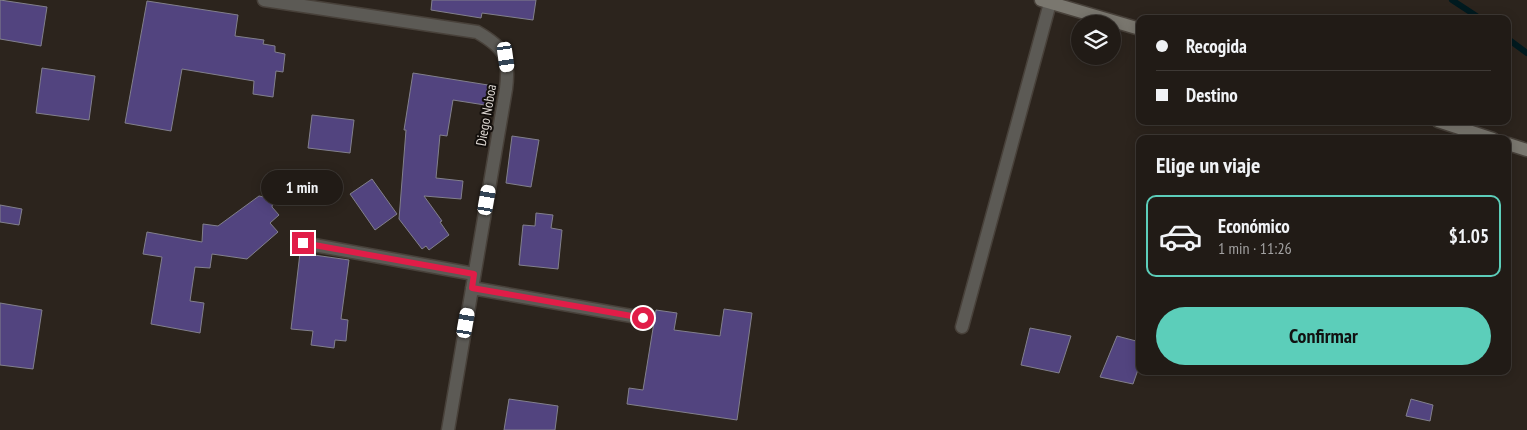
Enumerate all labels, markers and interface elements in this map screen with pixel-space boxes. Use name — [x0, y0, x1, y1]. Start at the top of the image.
map controls — [1071, 15, 1121, 65]
button: layers — [1071, 15, 1121, 65]
text: Recogida — [1186, 34, 1247, 58]
car — [496, 41, 515, 73]
street label: Diego Noboa — [472, 83, 500, 147]
text: Destino — [1186, 83, 1238, 107]
text: Elige un viaje — [1156, 151, 1260, 179]
callout: 1 min — [262, 170, 344, 206]
text: 1 min — [286, 177, 318, 197]
car — [477, 184, 496, 216]
icon: car — [1158, 214, 1203, 259]
text: Económico — [1218, 214, 1290, 238]
text: $1.05 — [1449, 224, 1489, 248]
route end — [292, 232, 314, 254]
text: 1 min · 11:26 — [1218, 238, 1292, 258]
car — [456, 307, 475, 339]
route start — [632, 307, 654, 329]
button: Confirmar — [1156, 307, 1491, 365]

